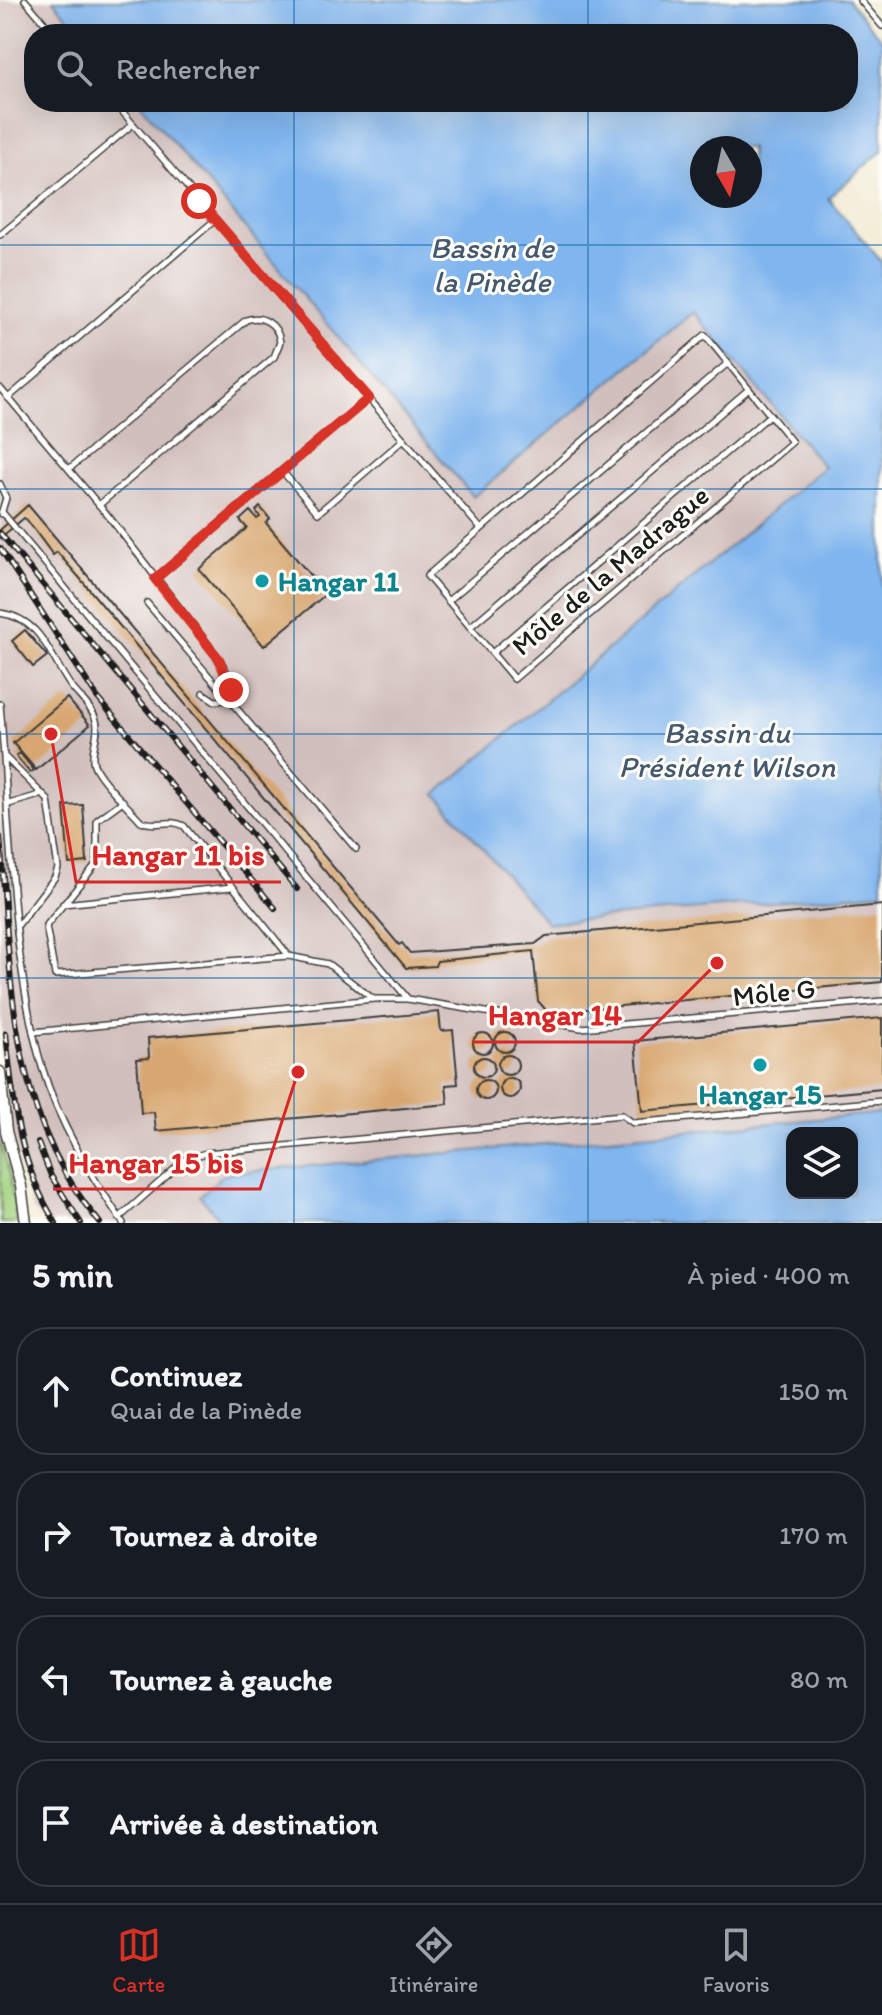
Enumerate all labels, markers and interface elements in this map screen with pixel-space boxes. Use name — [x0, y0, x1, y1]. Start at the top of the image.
search box — [24, 24, 858, 112]
icon: search — [52, 46, 96, 90]
text: Rechercher — [116, 50, 260, 87]
north arrow — [690, 136, 762, 208]
route start — [181, 183, 217, 219]
water label: Bassin de la Pinède — [430, 229, 556, 300]
street label: Môle de la Madrague — [504, 478, 716, 662]
place label: Hangar 11 — [278, 564, 399, 598]
marker: Hangar 11 — [253, 572, 271, 590]
route end — [213, 672, 249, 708]
water label: Bassin du Président Wilson — [619, 714, 835, 785]
callout: Hangar 11 bis — [76, 828, 281, 882]
text: Hangar 11 bis — [91, 836, 265, 873]
street label: Môle G — [731, 971, 817, 1013]
callout: Hangar 14 — [472, 988, 638, 1042]
text: Hangar 14 — [488, 996, 622, 1033]
marker: Hangar 15 — [751, 1056, 769, 1074]
place label: Hangar 15 — [699, 1077, 822, 1111]
map controls — [786, 1127, 858, 1199]
button: layers — [786, 1127, 858, 1199]
callout: Hangar 15 bis — [53, 1135, 260, 1189]
text: Hangar 15 bis — [68, 1144, 244, 1181]
text: 5 min — [32, 1255, 113, 1296]
text: À pied · 400 m — [688, 1259, 850, 1291]
text: Continuez — [110, 1357, 242, 1394]
icon: ahead — [34, 1369, 78, 1413]
text: 150 m — [779, 1375, 848, 1407]
text: Quai de la Pinède — [110, 1394, 302, 1426]
icon: right — [34, 1513, 78, 1557]
text: Tournez à droite — [110, 1517, 318, 1554]
text: 170 m — [779, 1519, 848, 1551]
icon: left — [34, 1657, 78, 1701]
text: Tournez à gauche — [110, 1661, 332, 1698]
text: 80 m — [790, 1663, 848, 1695]
icon: arrive — [34, 1801, 78, 1845]
text: Arrivée à destination — [110, 1805, 378, 1842]
tab: Carte — [112, 1923, 165, 1998]
tab: Itinéraire — [390, 1923, 478, 1998]
tab: Favoris — [703, 1923, 770, 1998]

